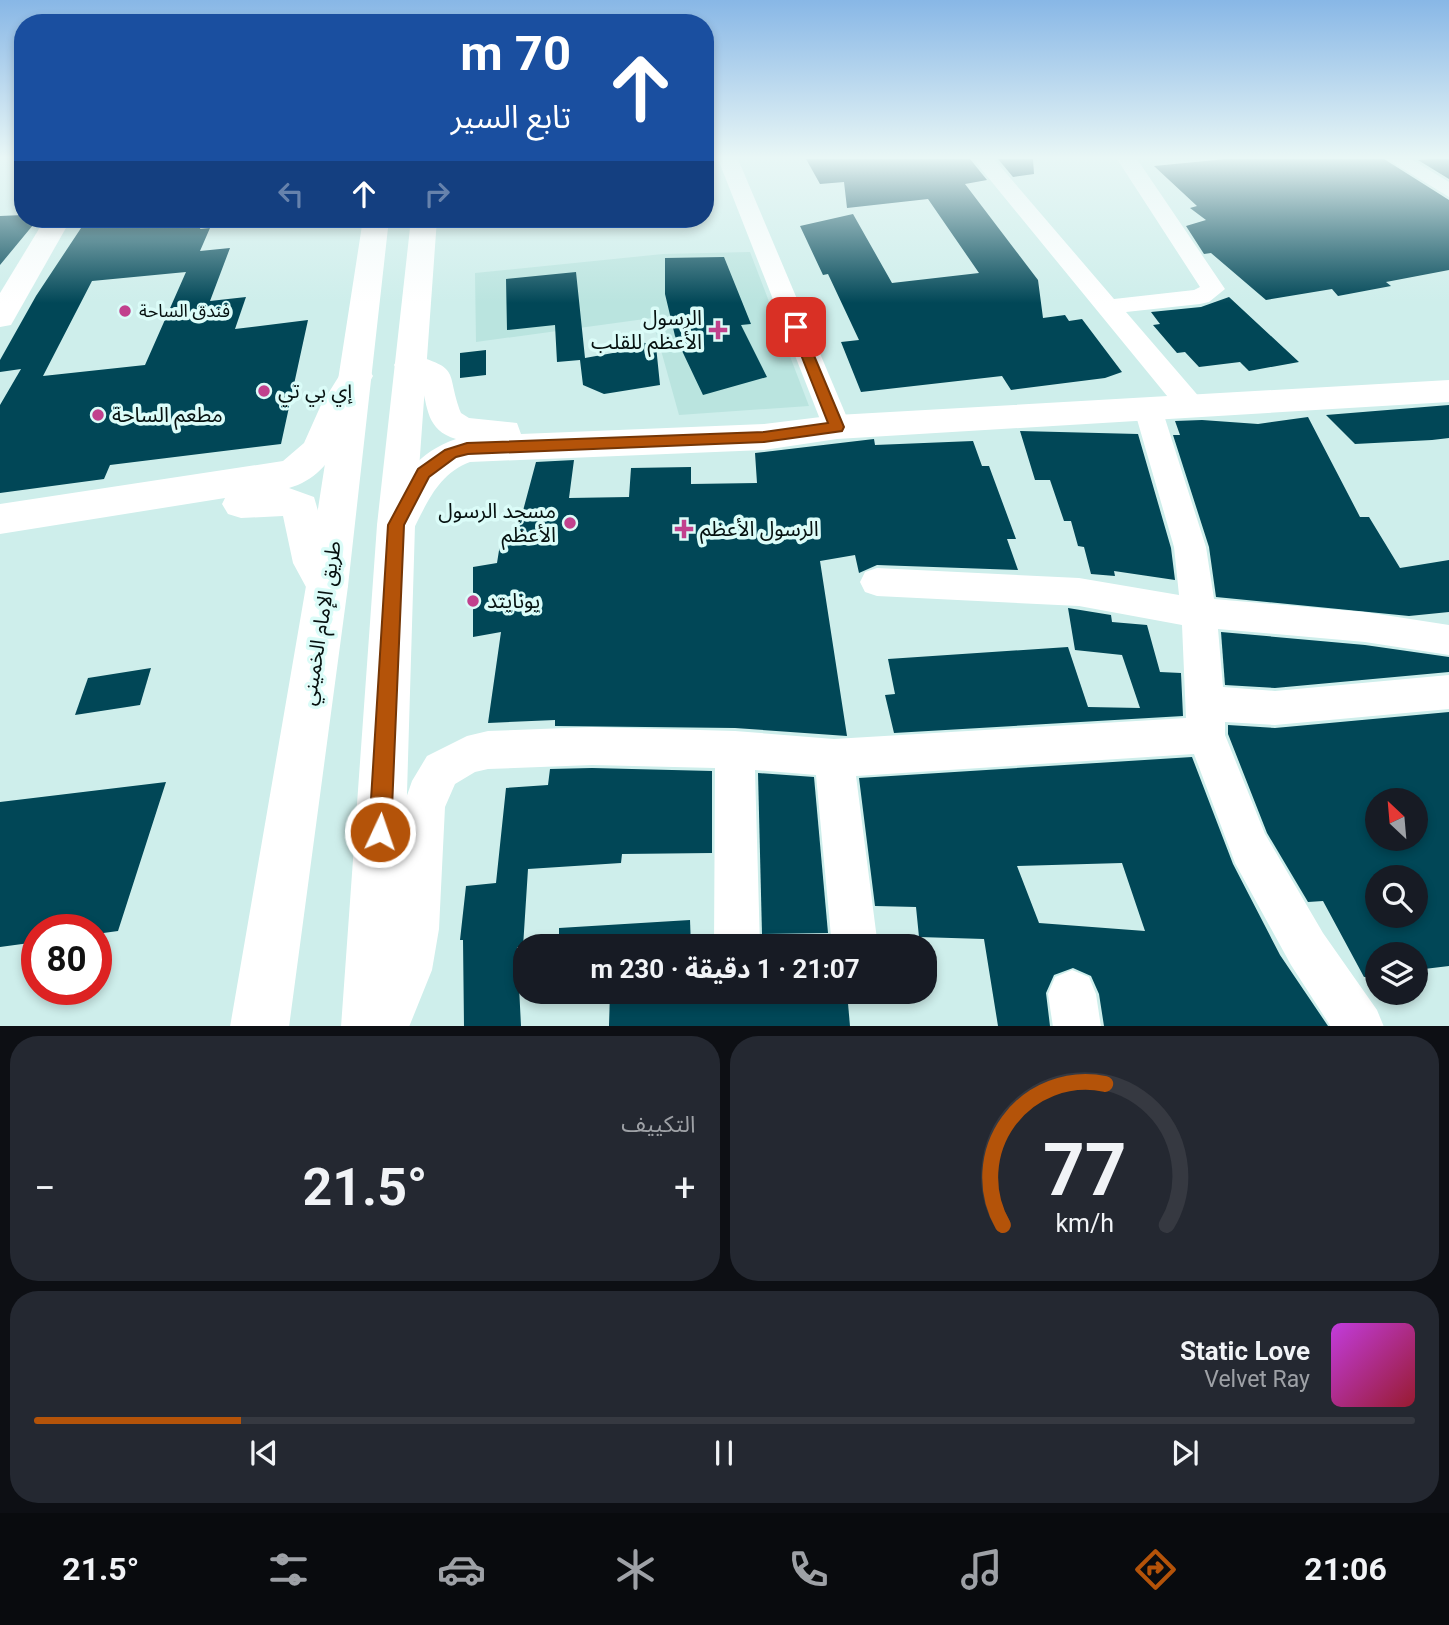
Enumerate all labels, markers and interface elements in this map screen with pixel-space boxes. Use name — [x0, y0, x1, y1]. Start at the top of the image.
text: 70 m — [460, 25, 571, 82]
icon: ahead — [595, 42, 686, 133]
text: تابع السير — [451, 98, 571, 136]
icon: left — [272, 175, 310, 213]
icon: ahead — [345, 175, 383, 213]
icon: right — [418, 175, 456, 213]
pin — [766, 297, 826, 357]
place label: فندق الساحة — [139, 300, 230, 321]
marker: فندق الساحة — [117, 303, 133, 319]
place label: الرسول الأعظم للقلب — [591, 306, 702, 357]
icon: arrive — [777, 308, 815, 346]
marker: الرسول الأعظم للقلب — [708, 320, 728, 340]
place label: إي بي تي — [278, 379, 353, 407]
marker: إي بي تي — [256, 383, 272, 399]
place label: مطعم الساحة — [112, 403, 223, 430]
marker: مطعم الساحة — [90, 407, 106, 423]
place label: مسجد الرسول الأعظم — [438, 499, 556, 550]
marker: مسجد الرسول الأعظم — [562, 515, 578, 531]
place label: الرسول الأعظم — [700, 517, 819, 544]
marker: الرسول الأعظم — [674, 519, 694, 539]
street label: طريق الإمام الخميني — [296, 539, 350, 708]
place label: يونايتد — [487, 589, 540, 613]
marker: يونايتد — [465, 593, 481, 609]
north arrow — [1365, 788, 1428, 850]
map controls — [1365, 788, 1428, 1005]
position arrow — [343, 795, 417, 869]
button: search — [1365, 865, 1428, 928]
speed limit sign: 80 — [21, 914, 112, 1005]
button: layers — [1365, 942, 1428, 1005]
text: 21:07 · 1 دقيقة · 230 m — [590, 954, 860, 984]
text: التكييف — [621, 1111, 696, 1138]
text: 77 — [1042, 1127, 1126, 1213]
text: 21.5° — [302, 1157, 427, 1218]
text: − — [34, 1166, 56, 1210]
text: + — [674, 1166, 696, 1210]
text: km/h — [1055, 1208, 1114, 1237]
text: Static Love — [1180, 1336, 1310, 1366]
text: Velvet Ray — [1204, 1366, 1310, 1393]
icon: previous — [245, 1434, 283, 1472]
icon: pause — [705, 1434, 743, 1472]
icon: next — [1166, 1434, 1204, 1472]
icon: filters — [264, 1545, 313, 1594]
icon: car — [437, 1545, 486, 1594]
icon: climate — [611, 1545, 660, 1594]
icon: phone — [784, 1545, 833, 1594]
icon: music — [957, 1545, 1006, 1594]
icon: directions — [1131, 1545, 1180, 1594]
text: 21.5° — [62, 1550, 139, 1588]
text: 21:06 — [1304, 1550, 1387, 1588]

